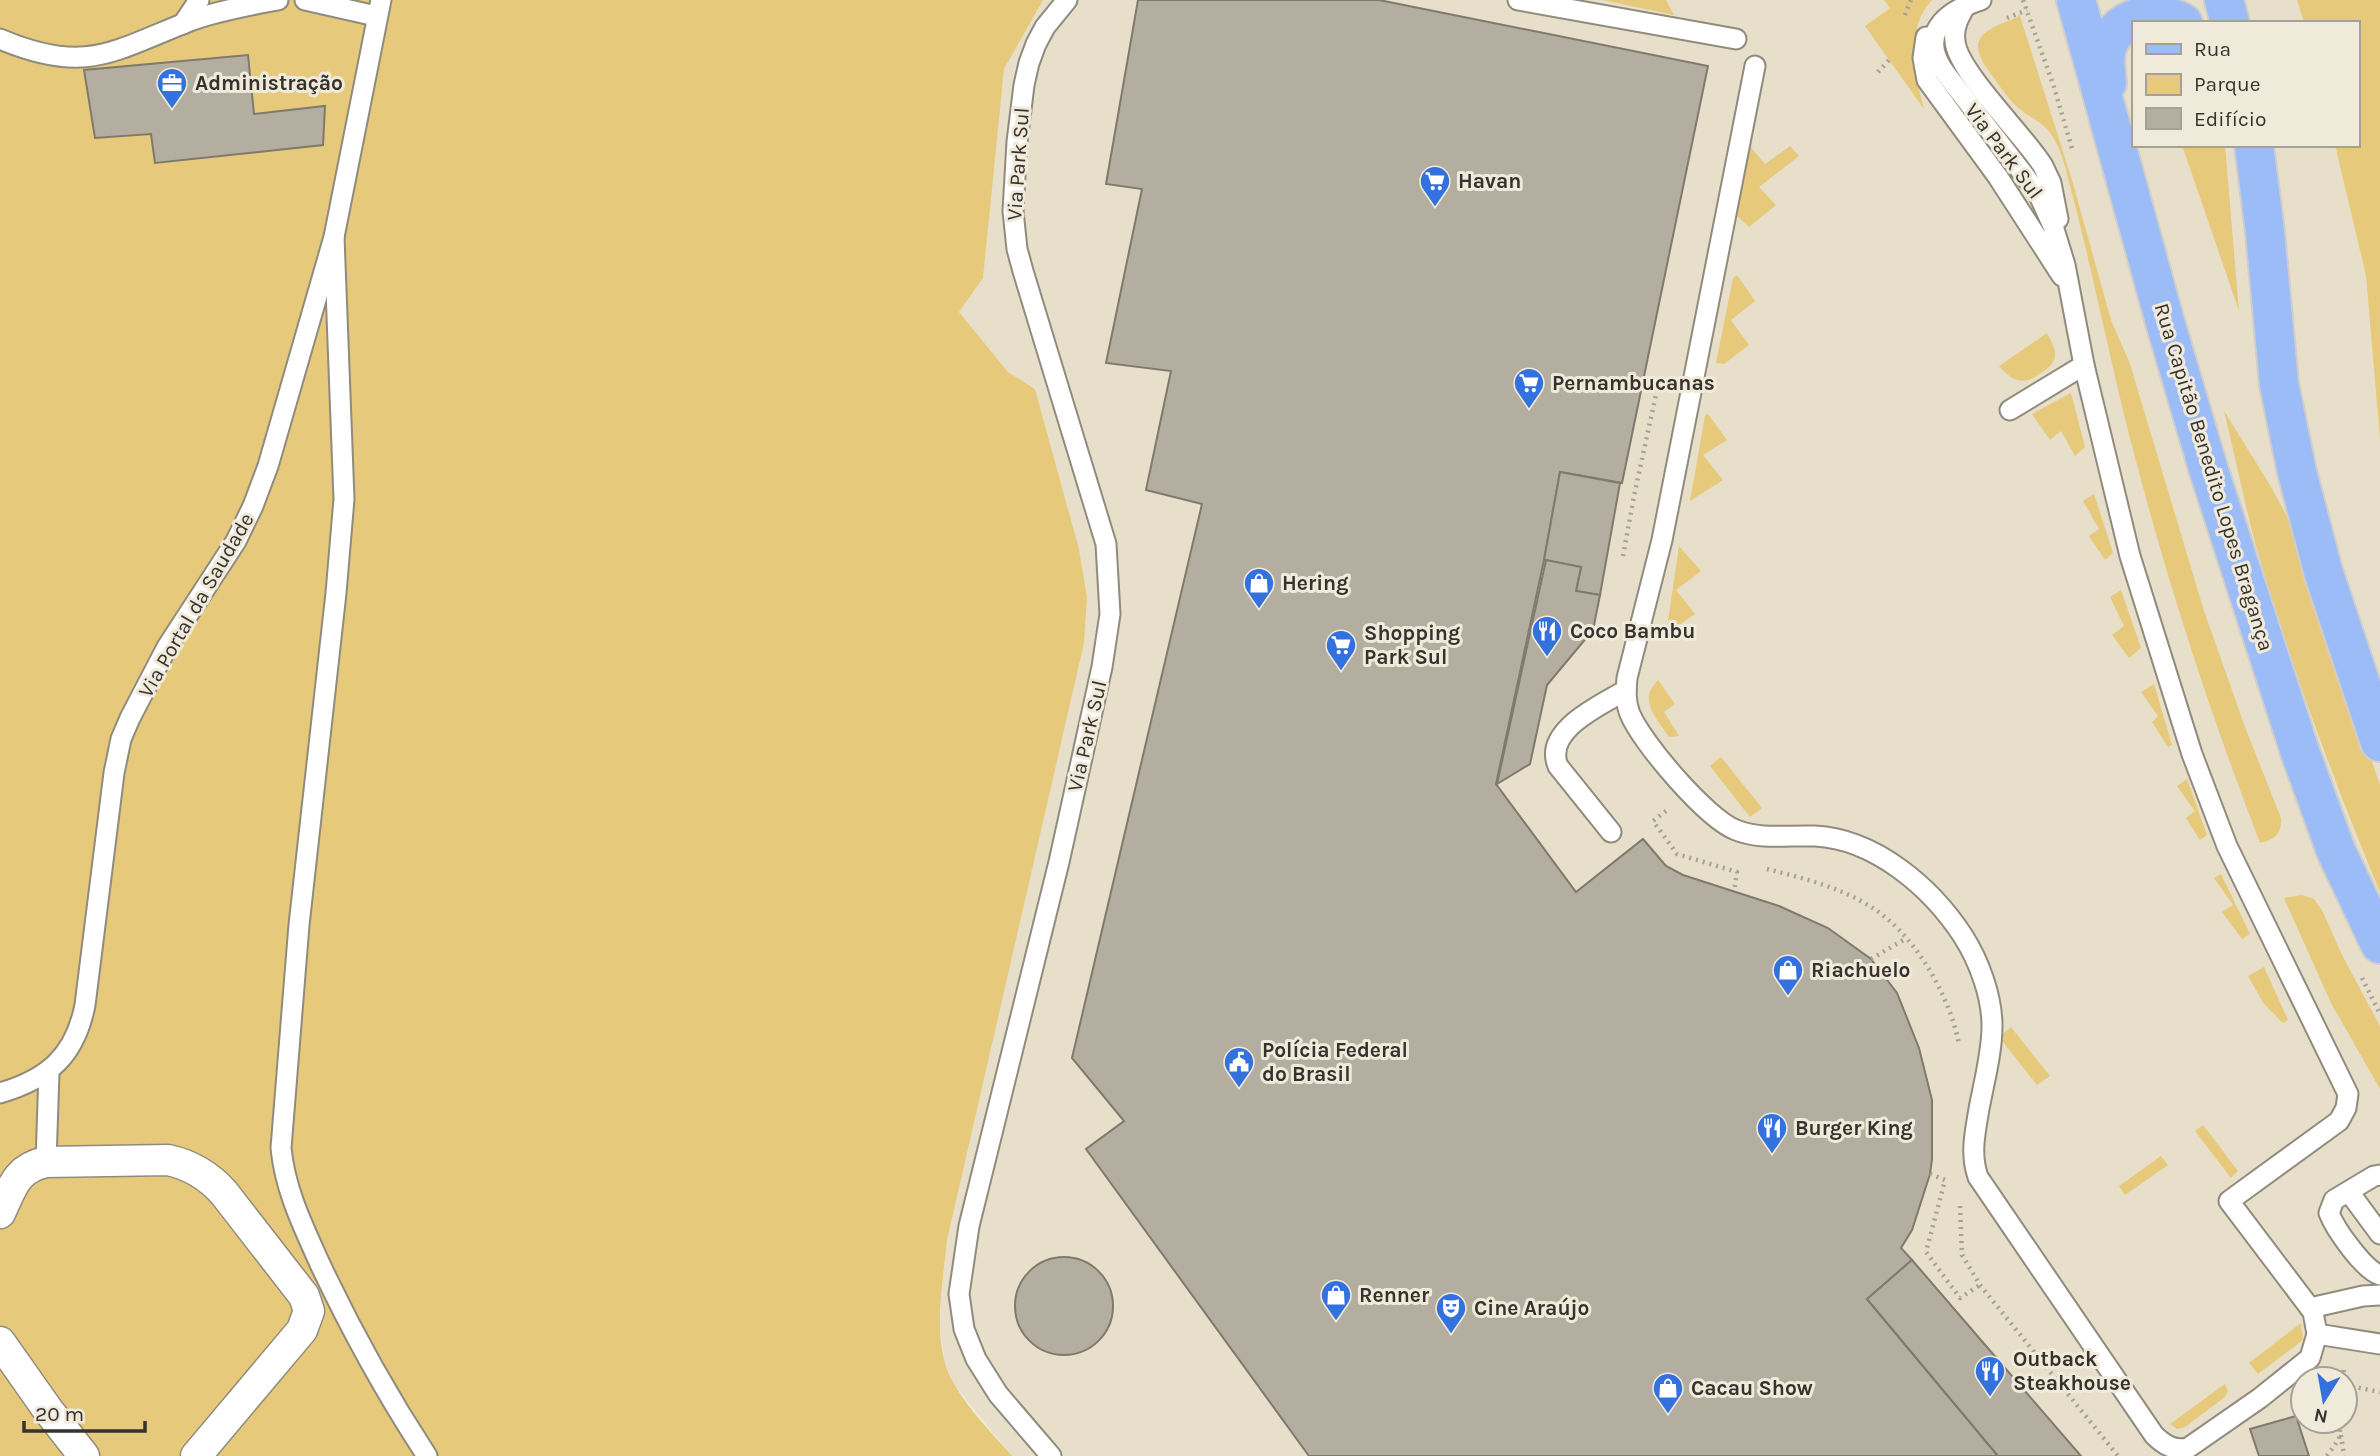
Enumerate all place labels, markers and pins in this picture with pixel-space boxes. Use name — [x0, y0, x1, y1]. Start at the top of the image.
office icon: Administração — [155, 66, 189, 110]
place label: Administração — [195, 71, 343, 95]
supermarket icon: Havan — [1418, 164, 1452, 208]
place label: Havan — [1458, 169, 1521, 193]
supermarket icon: Pernambucanas — [1512, 366, 1546, 410]
place label: Pernambucanas — [1552, 371, 1715, 395]
shop icon: Hering — [1242, 566, 1276, 610]
place label: Hering — [1282, 571, 1348, 595]
restaurant icon: Coco Bambu — [1530, 614, 1564, 658]
place label: Coco Bambu — [1570, 619, 1695, 643]
place label: Shopping Park Sul — [1364, 621, 1460, 669]
supermarket icon: Shopping Park Sul — [1324, 628, 1358, 672]
shop icon: Riachuelo — [1771, 953, 1805, 997]
place label: Riachuelo — [1811, 958, 1910, 982]
place label: Polícia Federal do Brasil — [1262, 1038, 1408, 1086]
public building icon: Polícia Federal do Brasil — [1222, 1045, 1256, 1089]
restaurant icon: Burger King — [1755, 1111, 1789, 1155]
place label: Burger King — [1795, 1116, 1913, 1140]
shop icon: Renner — [1319, 1278, 1353, 1322]
place label: Renner — [1359, 1283, 1430, 1307]
theatre icon: Cine Araújo — [1434, 1291, 1468, 1335]
place label: Cine Araújo — [1474, 1296, 1589, 1320]
place label: Outback Steakhouse — [2013, 1347, 2131, 1395]
restaurant icon: Outback Steakhouse — [1973, 1354, 2007, 1398]
shop icon: Cacau Show — [1651, 1371, 1685, 1415]
place label: Cacau Show — [1691, 1376, 1813, 1400]

